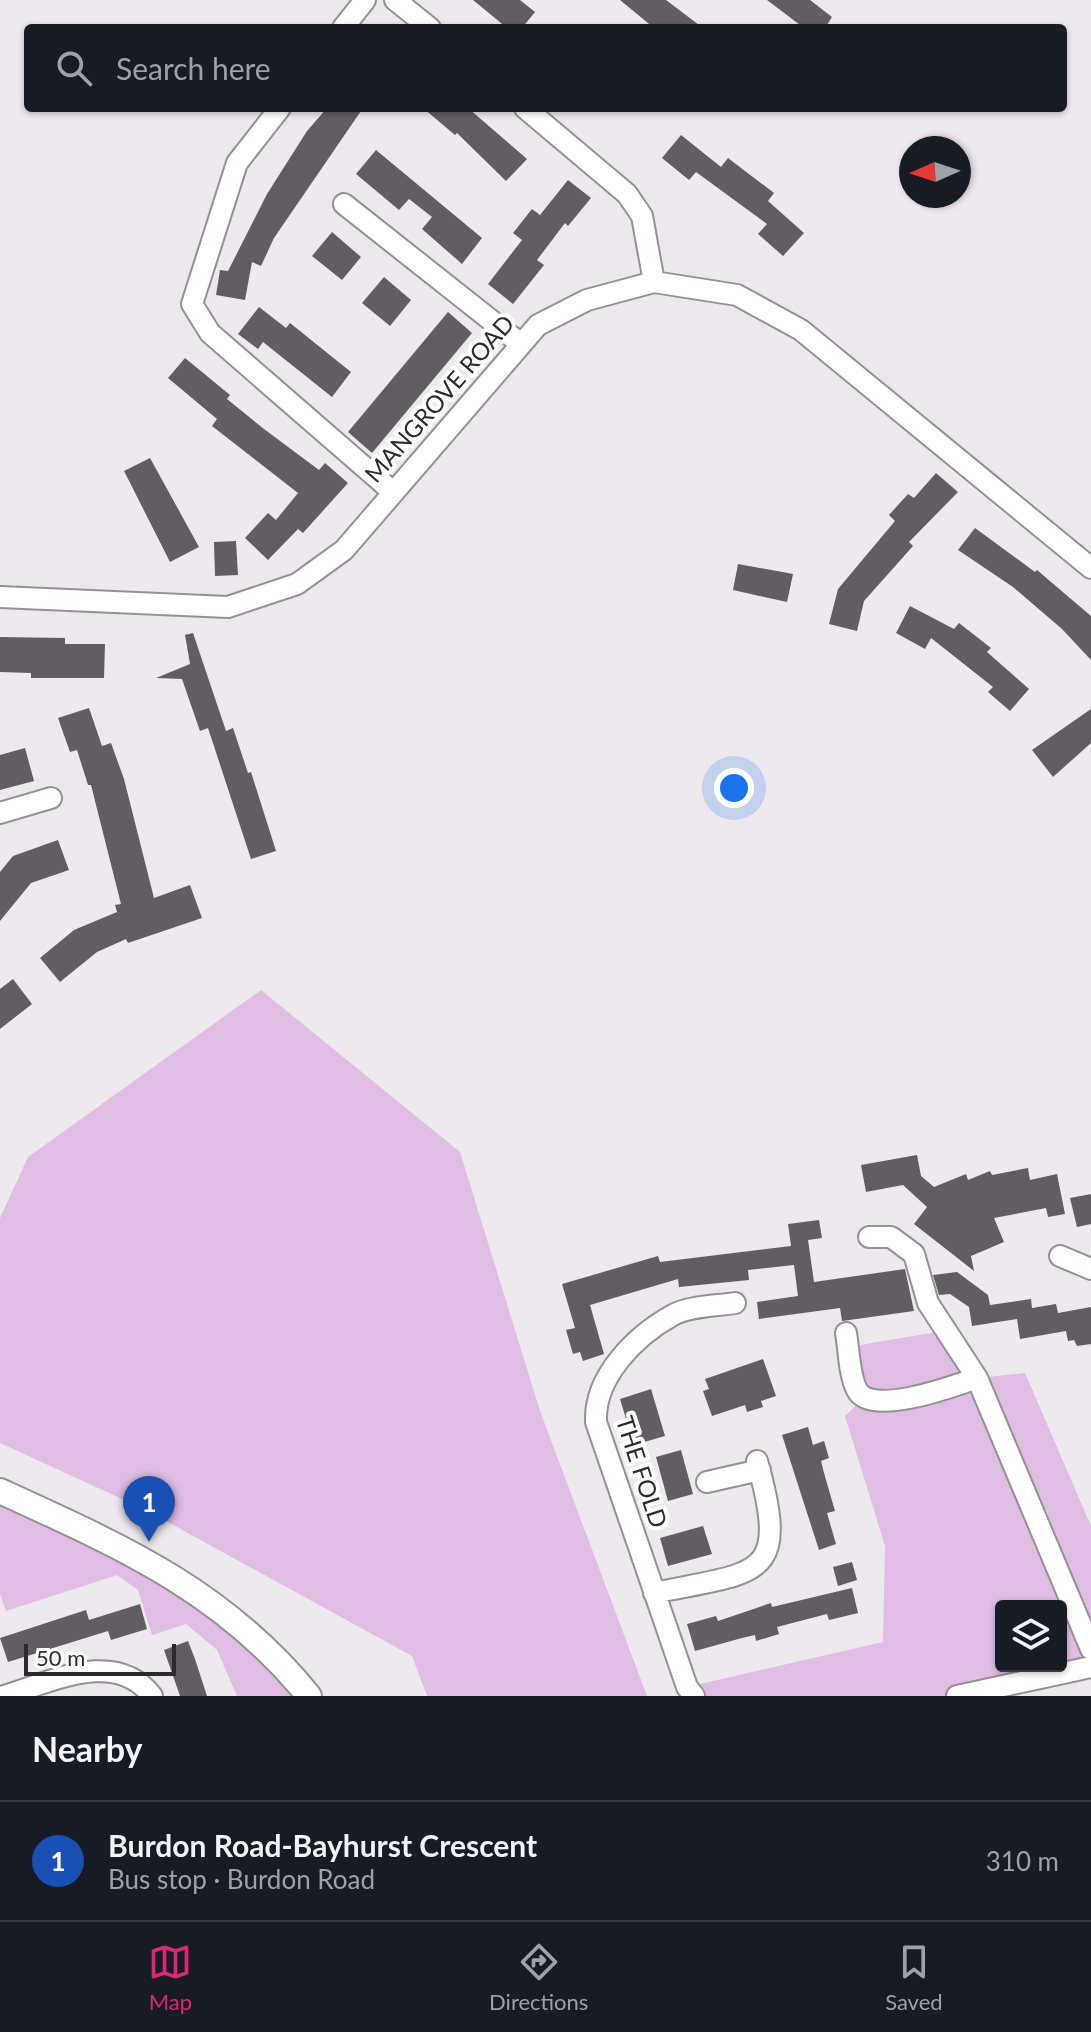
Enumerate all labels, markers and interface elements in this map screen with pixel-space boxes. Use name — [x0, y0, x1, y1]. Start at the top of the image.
search box — [24, 24, 1067, 112]
icon: search — [52, 46, 96, 90]
text: Search here — [116, 50, 271, 86]
north arrow — [899, 136, 971, 208]
street label: MANGROVE ROAD — [358, 308, 519, 488]
your location — [714, 768, 754, 808]
street label: THE FOLD — [611, 1412, 674, 1531]
pin: 1 — [123, 1476, 175, 1542]
map controls — [995, 1600, 1067, 1672]
button: layers — [995, 1600, 1067, 1672]
scale bar — [24, 1640, 176, 1676]
text: 50 m — [36, 1644, 85, 1671]
text: Nearby — [32, 1728, 143, 1769]
text: Burdon Road-Bayhurst Crescent — [108, 1827, 537, 1863]
text: 1 — [50, 1845, 66, 1877]
text: 310 m — [986, 1845, 1059, 1877]
text: Bus stop · Burdon Road — [108, 1863, 375, 1895]
tab: Map — [148, 1940, 192, 2015]
tab: Directions — [489, 1940, 588, 2015]
tab: Saved — [885, 1940, 943, 2015]

